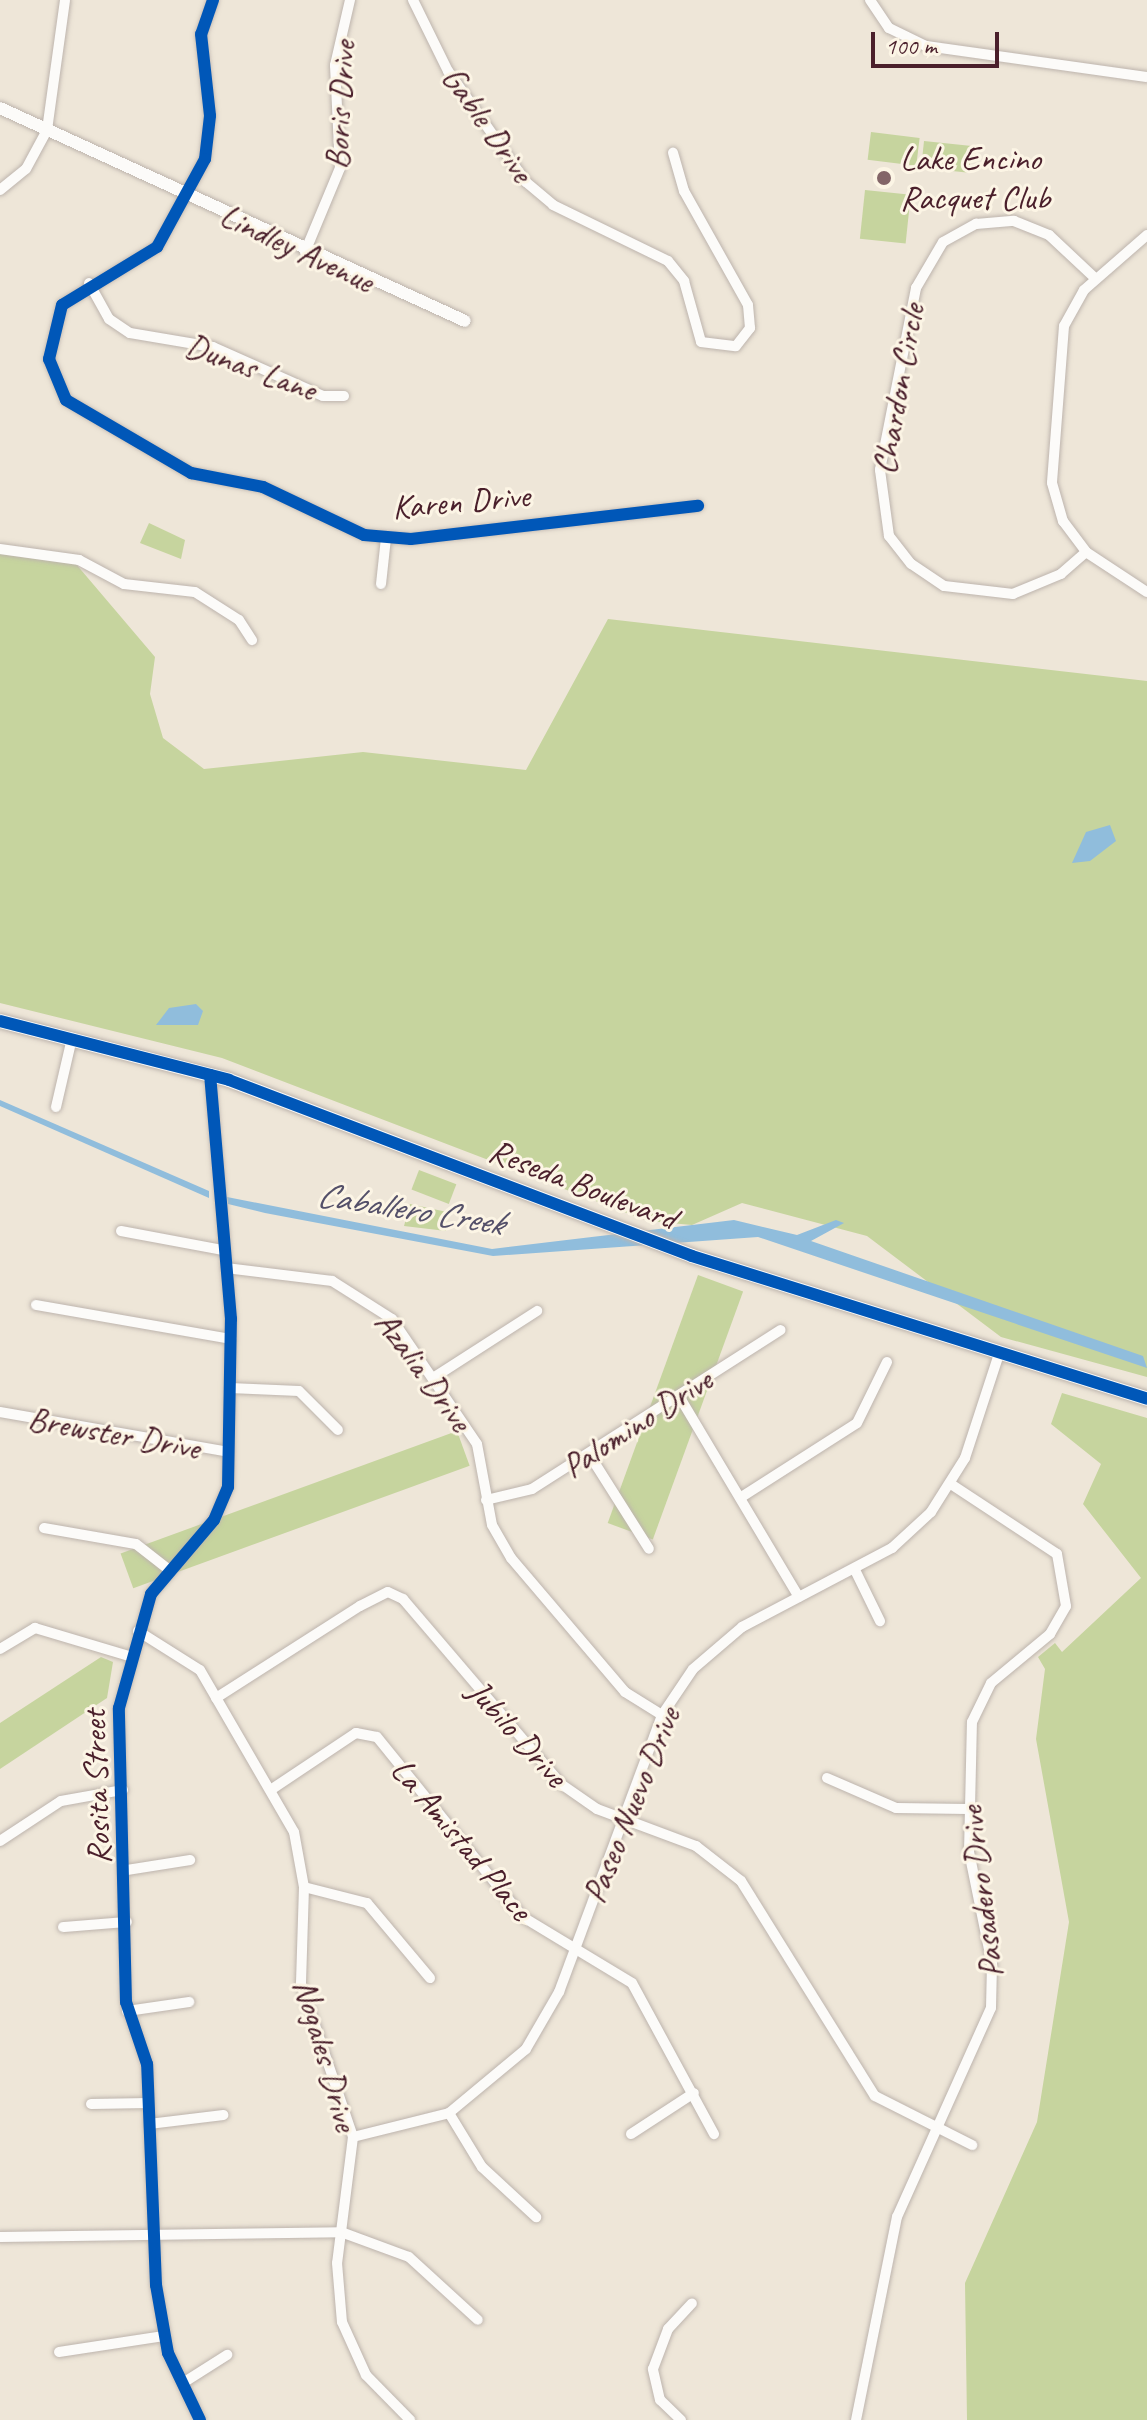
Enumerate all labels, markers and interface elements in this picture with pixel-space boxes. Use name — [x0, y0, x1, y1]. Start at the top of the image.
scale bar — [875, 16, 1003, 66]
text: 100 m — [885, 31, 937, 61]
street label: Boris Drive — [316, 39, 364, 171]
street label: Gable Drive — [433, 58, 543, 190]
place label: Lake Encino Racquet Club — [900, 138, 1050, 218]
marker: Lake Encino Racquet Club — [875, 169, 893, 187]
street label: Lindley Avenue — [214, 195, 380, 301]
street label: Chardon Circle — [863, 301, 933, 477]
street label: Dunas Lane — [180, 324, 322, 410]
street label: Karen Drive — [390, 475, 532, 527]
street label: Reseda Boulevard — [483, 1129, 683, 1239]
water label: Caballero Creek — [314, 1173, 506, 1245]
street label: Azalia Drive — [367, 1303, 481, 1439]
street label: Palomino Drive — [554, 1359, 720, 1487]
street label: Brewster Drive — [25, 1398, 203, 1468]
street label: Jubilo Drive — [459, 1671, 577, 1795]
street label: Paseo Nuevo Drive — [573, 1701, 689, 1909]
street label: Rosita Street — [73, 1709, 119, 1865]
street label: La Amistad Place — [383, 1750, 541, 1928]
street label: Pasadero Drive — [950, 1804, 1012, 1980]
street label: Nogales Drive — [285, 1975, 367, 2135]

